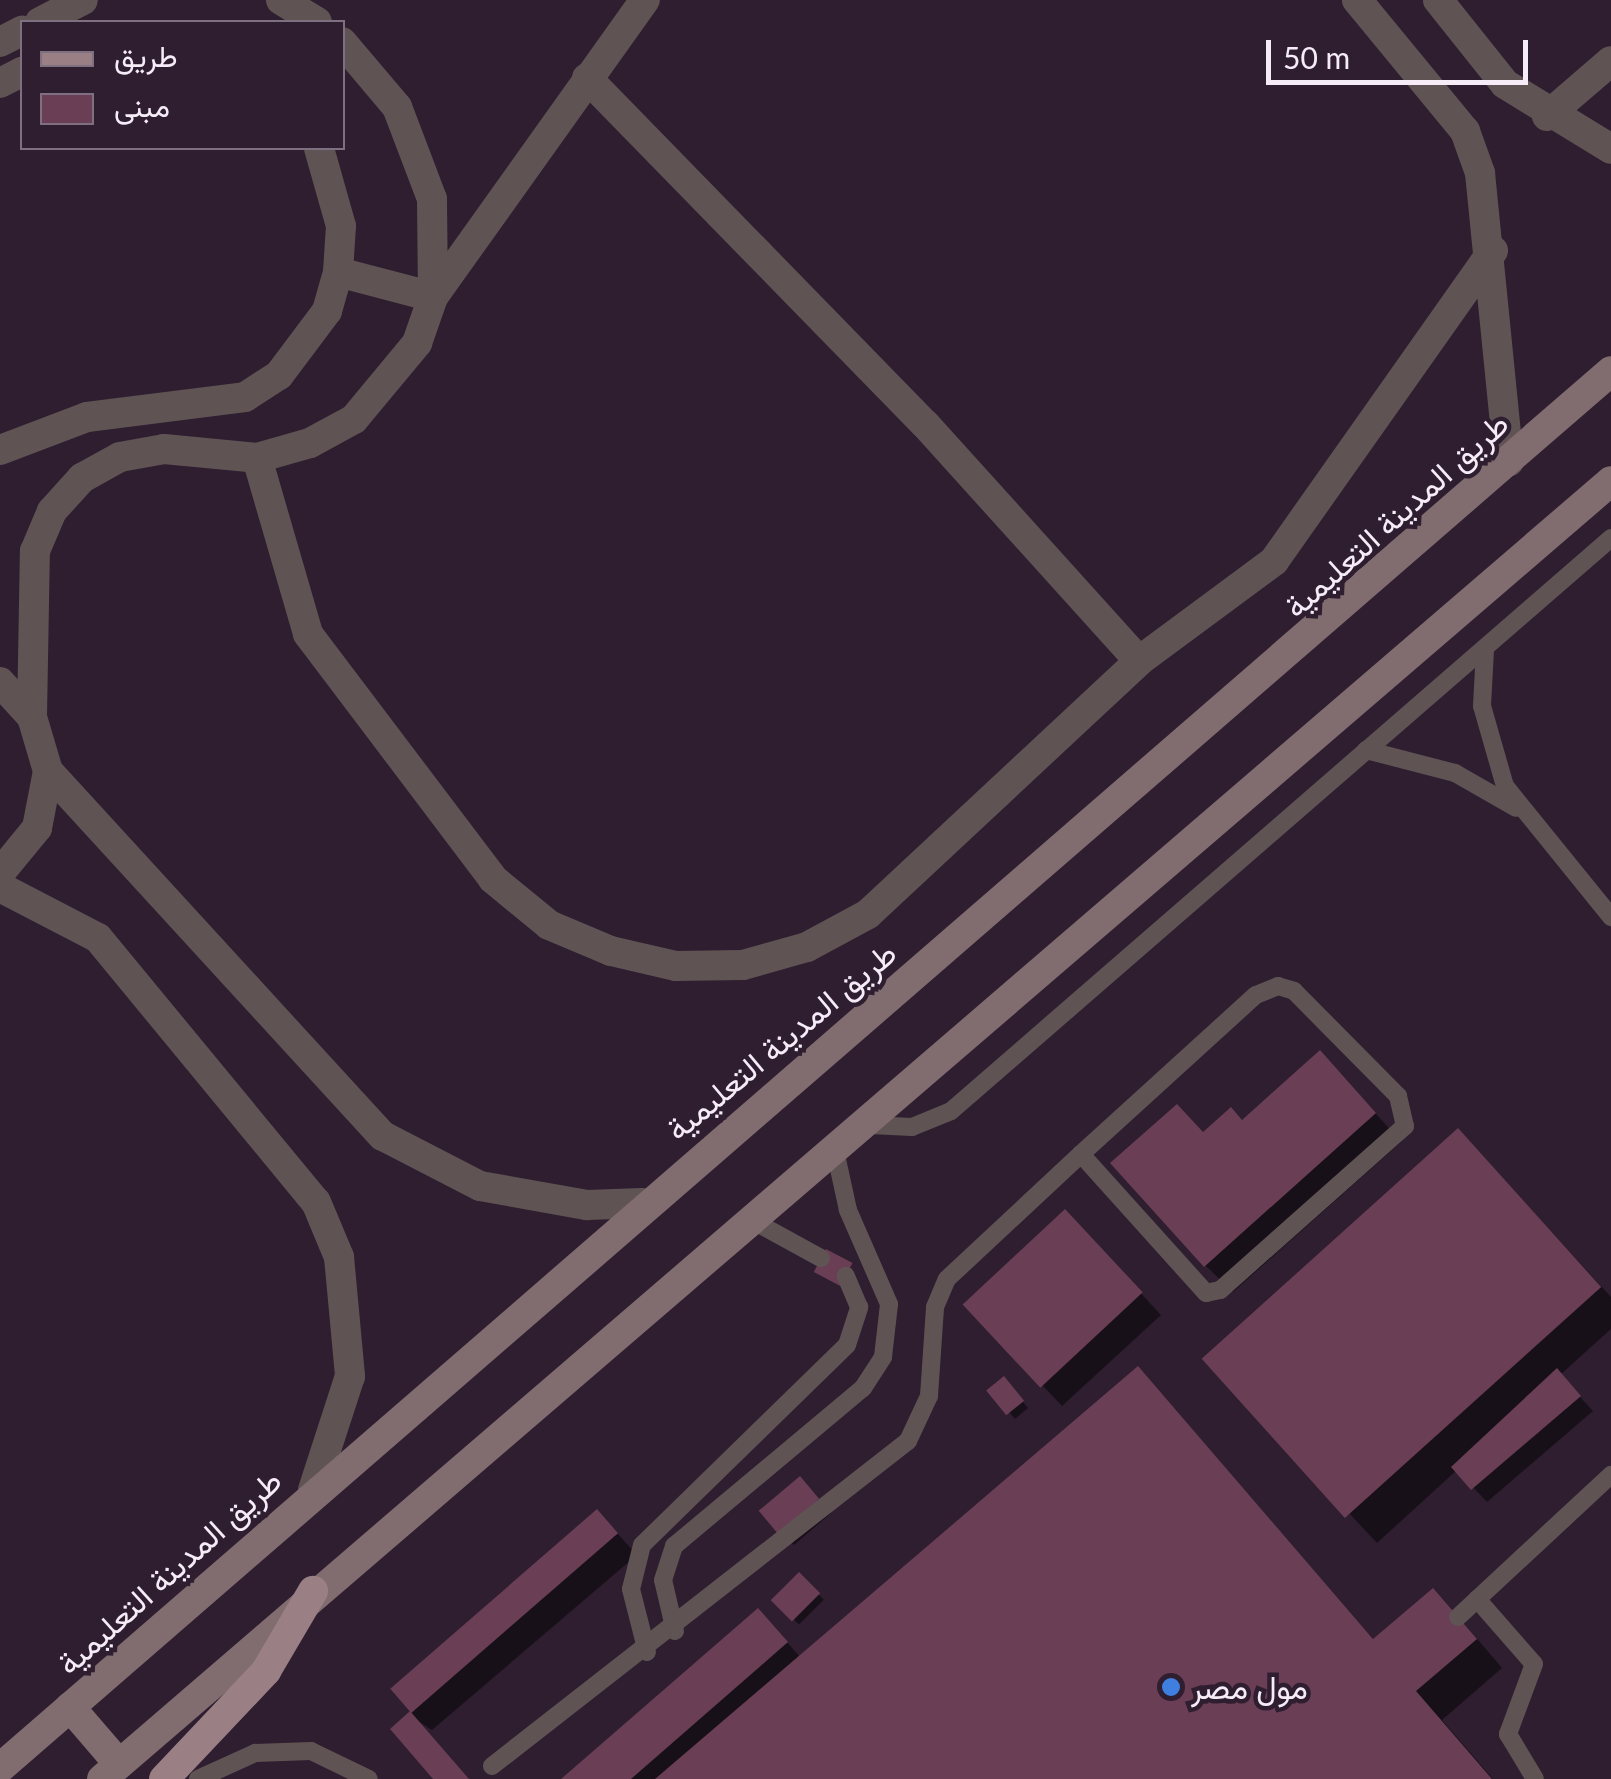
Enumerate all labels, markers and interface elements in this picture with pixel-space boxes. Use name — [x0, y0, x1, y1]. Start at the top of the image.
legend — [20, 20, 345, 150]
scale bar — [1271, 20, 1534, 82]
text: طريق — [114, 37, 178, 73]
text: 50 m — [1283, 39, 1350, 75]
text: مبنى — [114, 87, 170, 123]
street label: طريق المدينة التعليمية — [1276, 404, 1516, 626]
street label: طريق المدينة التعليمية — [658, 934, 904, 1148]
street label: طريق المدينة التعليمية — [49, 1461, 289, 1683]
place label: مول مصر — [1191, 1668, 1308, 1706]
marker: مول مصر — [1160, 1676, 1182, 1698]

